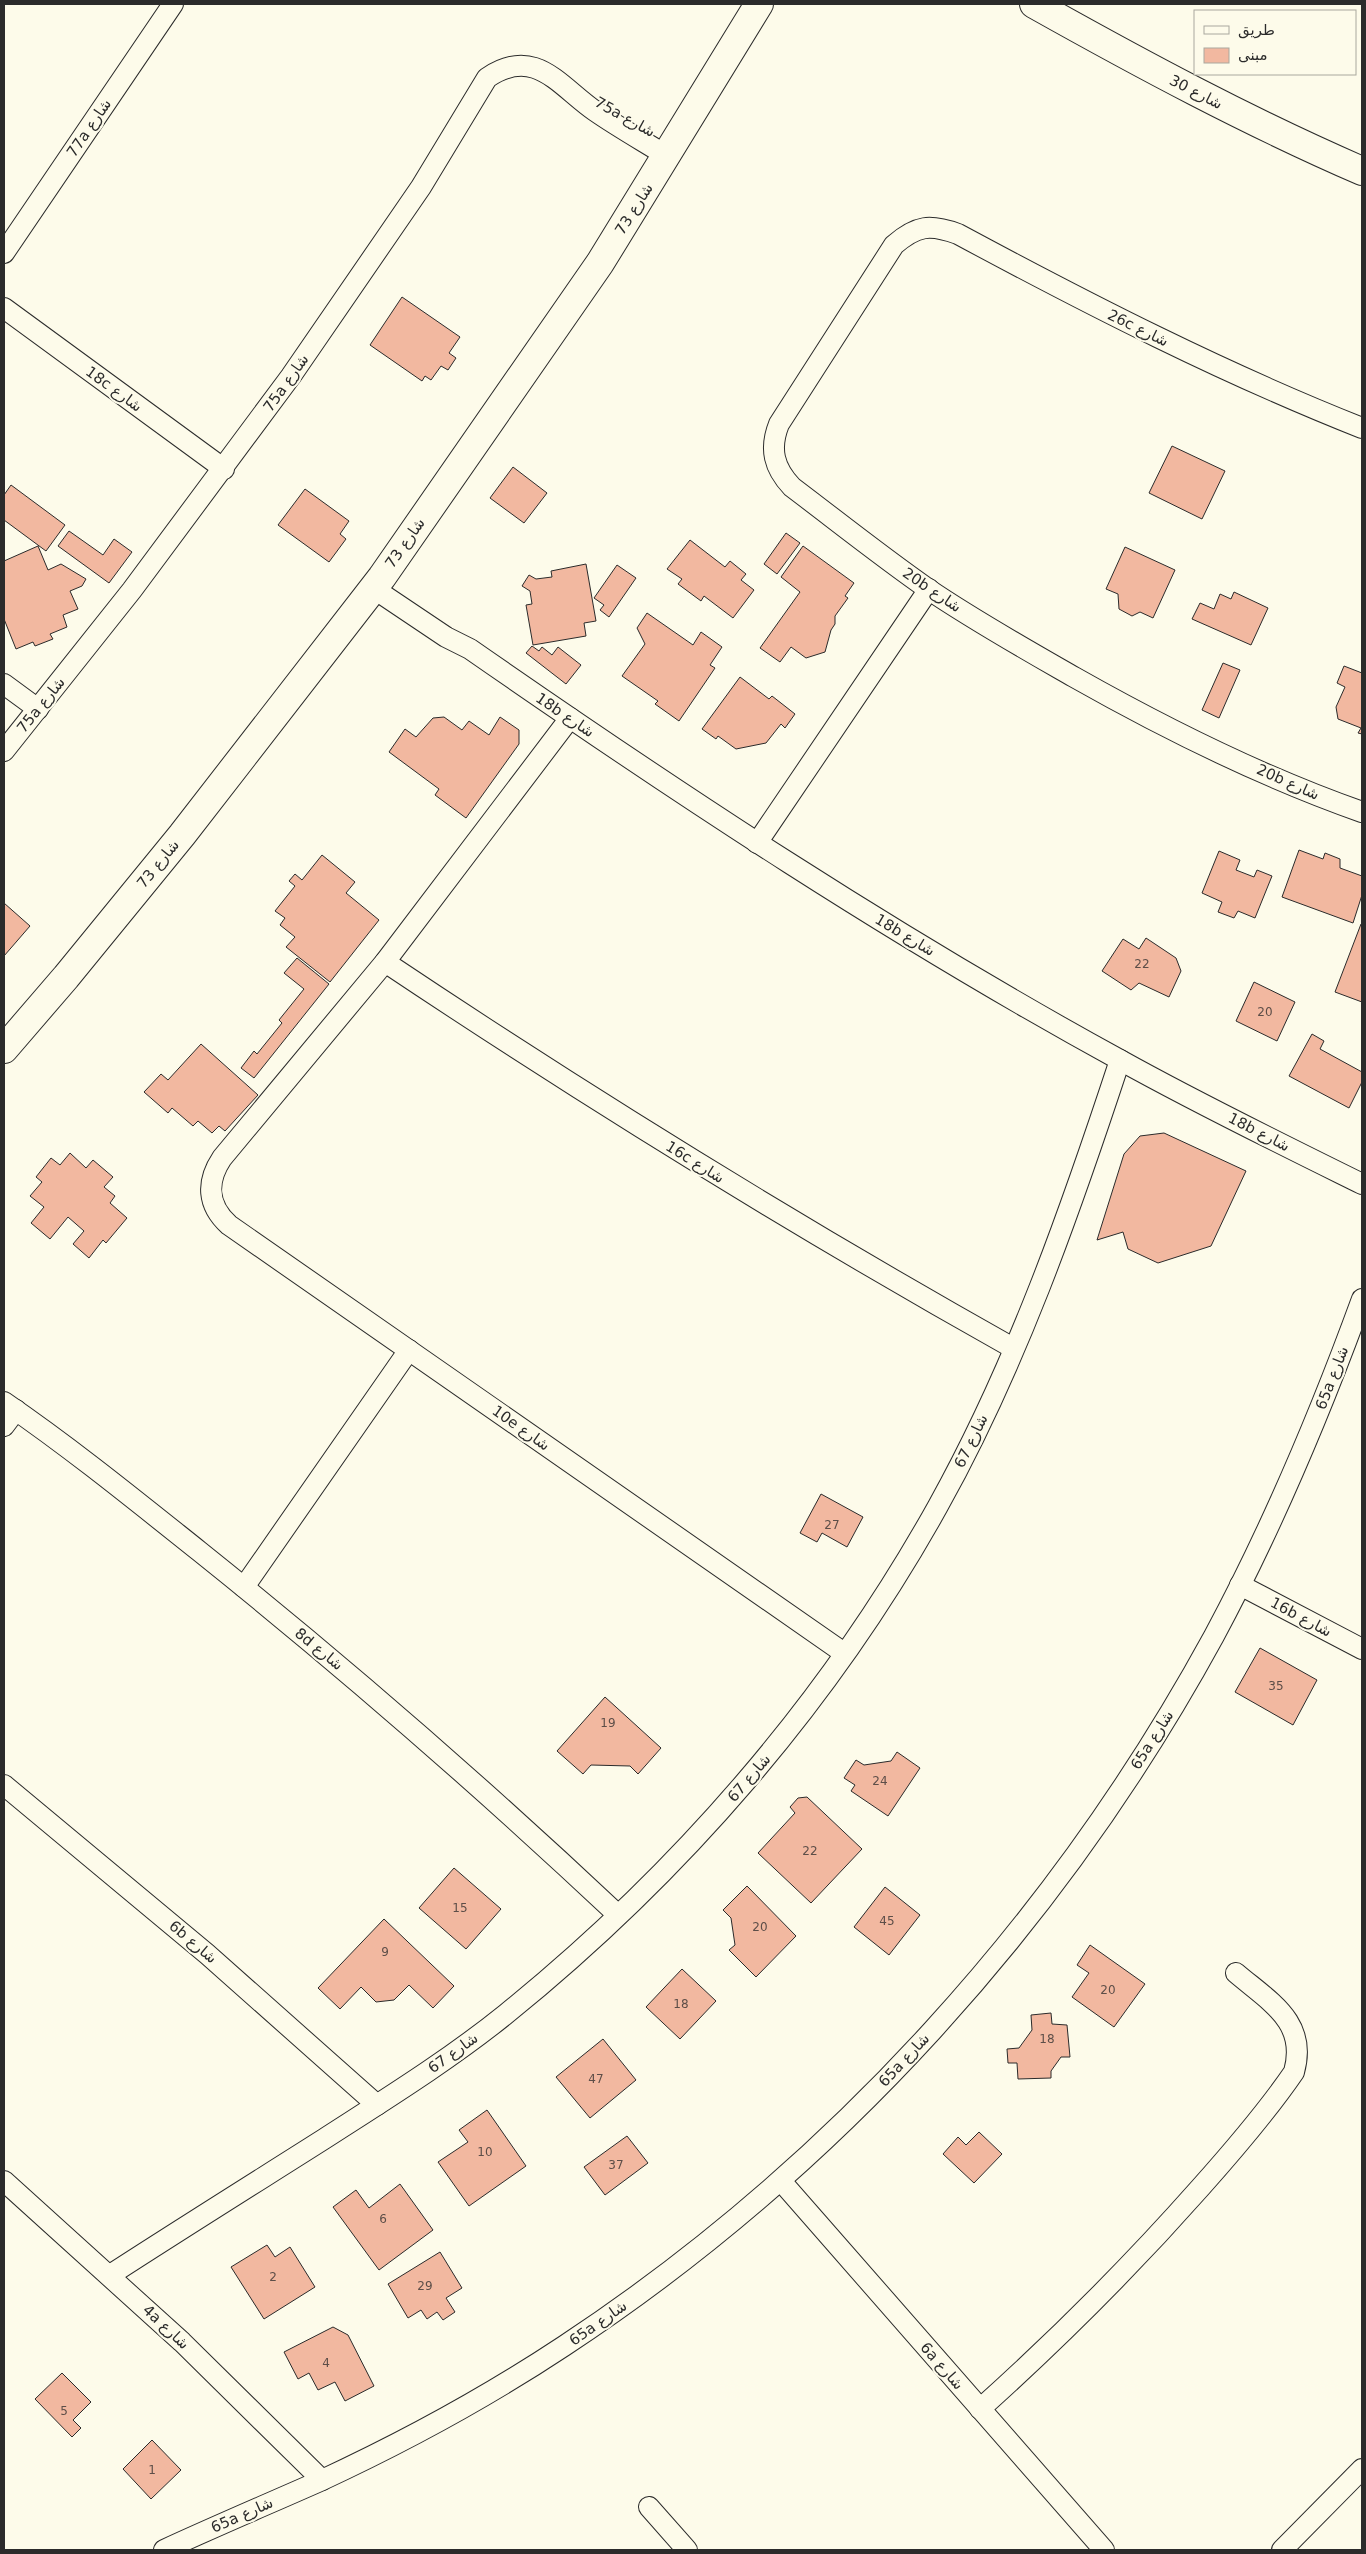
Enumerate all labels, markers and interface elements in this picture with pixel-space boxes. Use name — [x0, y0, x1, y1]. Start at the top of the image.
legend — [1194, 10, 1356, 75]
text: طريق — [1238, 21, 1275, 39]
text: مبنى — [1238, 46, 1268, 64]
street label: شارع 30 — [1166, 71, 1226, 113]
street label: 75a شارع — [592, 93, 658, 141]
street label: 77a شارع — [63, 95, 115, 161]
street label: شارع 73 — [611, 180, 657, 238]
street label: 26c شارع — [1105, 306, 1171, 350]
street label: 75a شارع — [260, 351, 312, 415]
street label: 18c شارع — [82, 362, 146, 416]
street label: شارع 73 — [381, 514, 429, 572]
street label: 20b شارع — [899, 564, 965, 616]
street label: 75a شارع — [13, 674, 69, 736]
street label: 18b شارع — [532, 689, 598, 741]
street label: 20b شارع — [1254, 760, 1322, 804]
street label: شارع 73 — [133, 836, 183, 892]
street label: 18b شارع — [872, 910, 938, 960]
house number: 22 — [1134, 957, 1150, 971]
house number: 20 — [1257, 1005, 1273, 1019]
street label: 18b شارع — [1225, 1109, 1293, 1155]
street label: 16c شارع — [662, 1137, 728, 1187]
street label: 65a شارع — [1312, 1344, 1352, 1412]
street label: 10e شارع — [489, 1402, 553, 1454]
street label: شارع 67 — [950, 1411, 992, 1471]
house number: 27 — [824, 1518, 840, 1532]
street label: 16b شارع — [1267, 1593, 1335, 1641]
street label: 8d شارع — [291, 1624, 347, 1674]
house number: 35 — [1268, 1679, 1284, 1693]
street label: 65a شارع — [1127, 1707, 1177, 1773]
house number: 19 — [600, 1716, 616, 1730]
street label: شارع 67 — [724, 1750, 774, 1806]
house number: 24 — [872, 1774, 888, 1788]
house number: 22 — [802, 1844, 818, 1858]
house number: 15 — [452, 1901, 468, 1915]
house number: 45 — [879, 1914, 895, 1928]
street label: 6b شارع — [165, 1917, 221, 1967]
house number: 20 — [752, 1920, 768, 1934]
house number: 9 — [381, 1945, 389, 1959]
house number: 20 — [1100, 1983, 1116, 1997]
house number: 18 — [673, 1997, 689, 2011]
street label: شارع 67 — [425, 2029, 481, 2077]
street label: 65a شارع — [875, 2030, 933, 2090]
house number: 18 — [1039, 2032, 1055, 2046]
house number: 47 — [588, 2072, 604, 2086]
house number: 10 — [477, 2145, 493, 2159]
house number: 37 — [608, 2158, 624, 2172]
house number: 6 — [379, 2212, 387, 2226]
house number: 2 — [269, 2270, 277, 2284]
house number: 29 — [417, 2279, 433, 2293]
street label: 65a شارع — [566, 2297, 630, 2349]
street label: 4a شارع — [139, 2301, 193, 2353]
street label: 6a شارع — [917, 2339, 967, 2393]
house number: 4 — [322, 2356, 330, 2370]
house number: 5 — [60, 2404, 68, 2418]
house number: 1 — [148, 2463, 156, 2477]
street label: 65a شارع — [208, 2493, 276, 2537]

